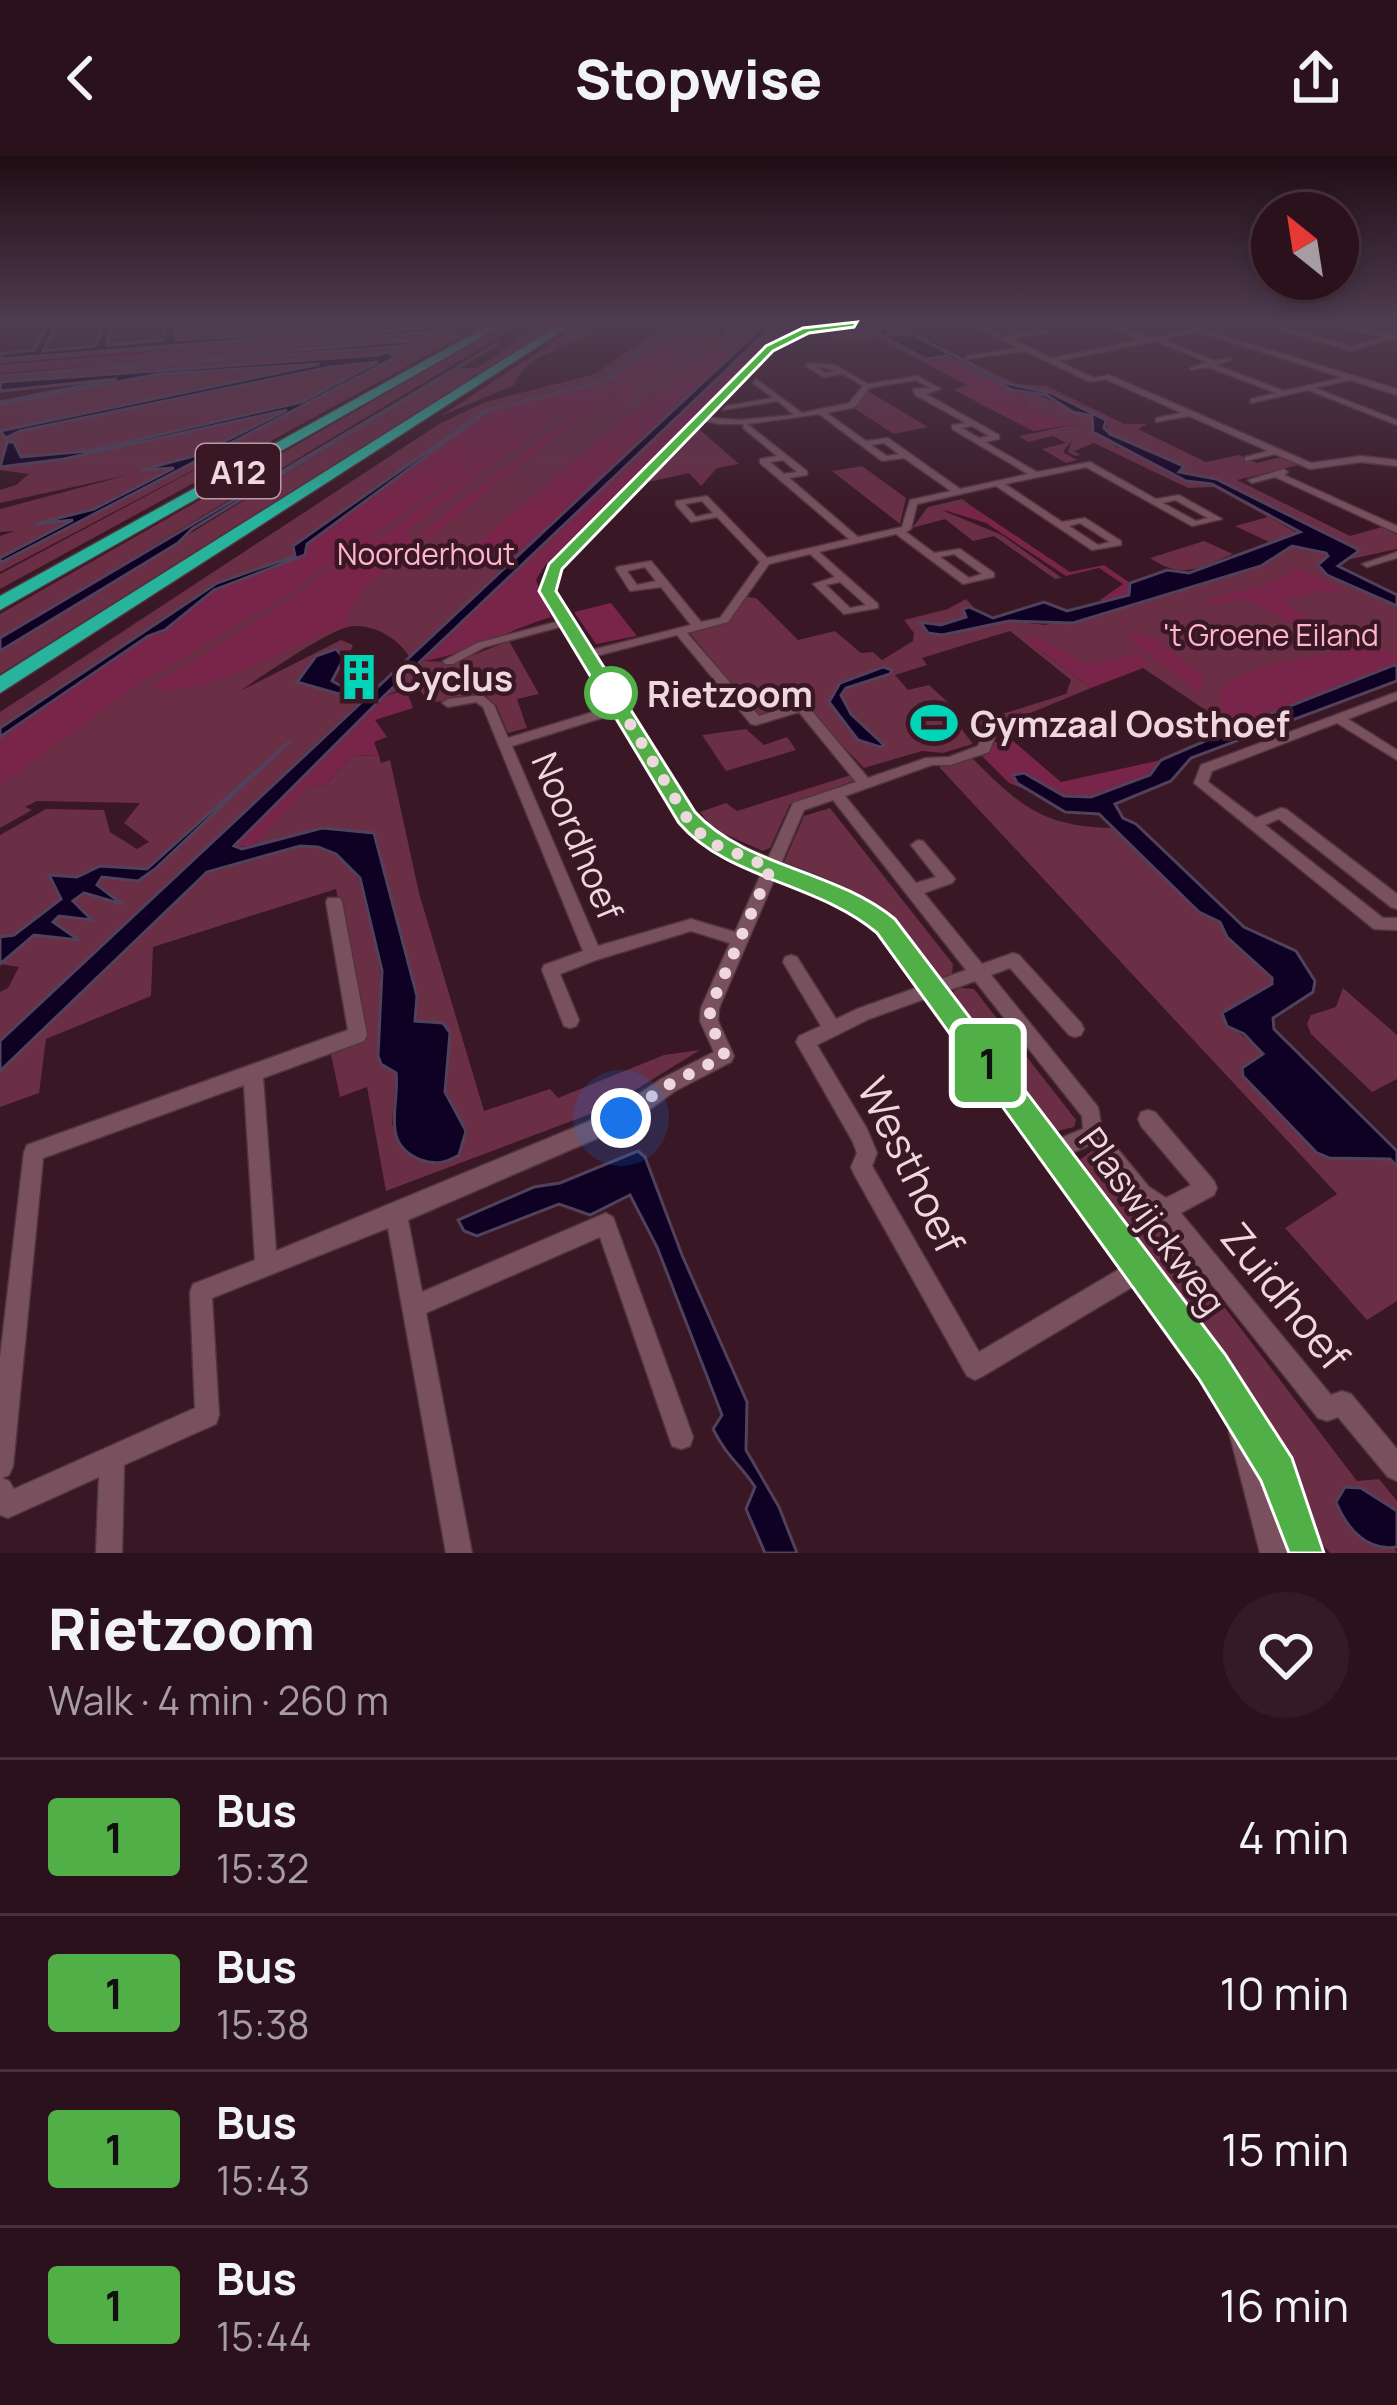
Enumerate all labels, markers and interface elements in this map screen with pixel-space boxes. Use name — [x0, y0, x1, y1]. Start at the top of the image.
text: Stopwise — [575, 41, 822, 115]
icon: back — [48, 45, 114, 111]
icon: share — [1283, 45, 1349, 111]
north arrow — [1251, 192, 1359, 300]
map controls — [1251, 192, 1359, 300]
road number: A12 — [196, 444, 280, 498]
park label: Noorderhout — [337, 533, 515, 574]
park label: 't Groene Eiland — [1163, 614, 1379, 655]
building icon: Cyclus — [334, 652, 384, 702]
place label: Cyclus — [395, 653, 513, 702]
marker: Rietzoom — [586, 668, 636, 718]
place label: Rietzoom — [647, 669, 813, 718]
sports icon: Gymzaal Oosthoef — [909, 698, 959, 748]
place label: Gymzaal Oosthoef — [970, 699, 1290, 748]
street label: Noordhoef — [521, 745, 635, 928]
line badge: 1 — [949, 1024, 1027, 1102]
text: 1 — [979, 1034, 997, 1092]
street label: Westhoef — [844, 1067, 980, 1263]
your location — [591, 1088, 651, 1148]
street label: Plaswijckweg — [1068, 1117, 1238, 1325]
street label: Zuidhoef — [1209, 1210, 1364, 1382]
text: Rietzoom — [48, 1589, 315, 1667]
button: heart — [1223, 1592, 1349, 1718]
text: Walk · 4 min · 260 m — [48, 1673, 389, 1727]
text: Bus — [216, 1779, 297, 1841]
text: 4 min — [1238, 1806, 1349, 1868]
text: 1 — [105, 1808, 123, 1866]
text: 15:32 — [216, 1841, 309, 1895]
text: Bus — [216, 1935, 297, 1997]
text: 10 min — [1220, 1962, 1349, 2024]
text: 1 — [105, 1964, 123, 2022]
text: 15:38 — [216, 1997, 310, 2051]
text: Bus — [216, 2091, 297, 2153]
text: 15 min — [1221, 2118, 1349, 2180]
text: 1 — [105, 2120, 123, 2178]
text: 15:43 — [216, 2153, 310, 2207]
text: Bus — [216, 2247, 297, 2309]
text: 16 min — [1219, 2274, 1349, 2336]
text: 1 — [105, 2276, 123, 2334]
text: 15:44 — [216, 2309, 312, 2363]

